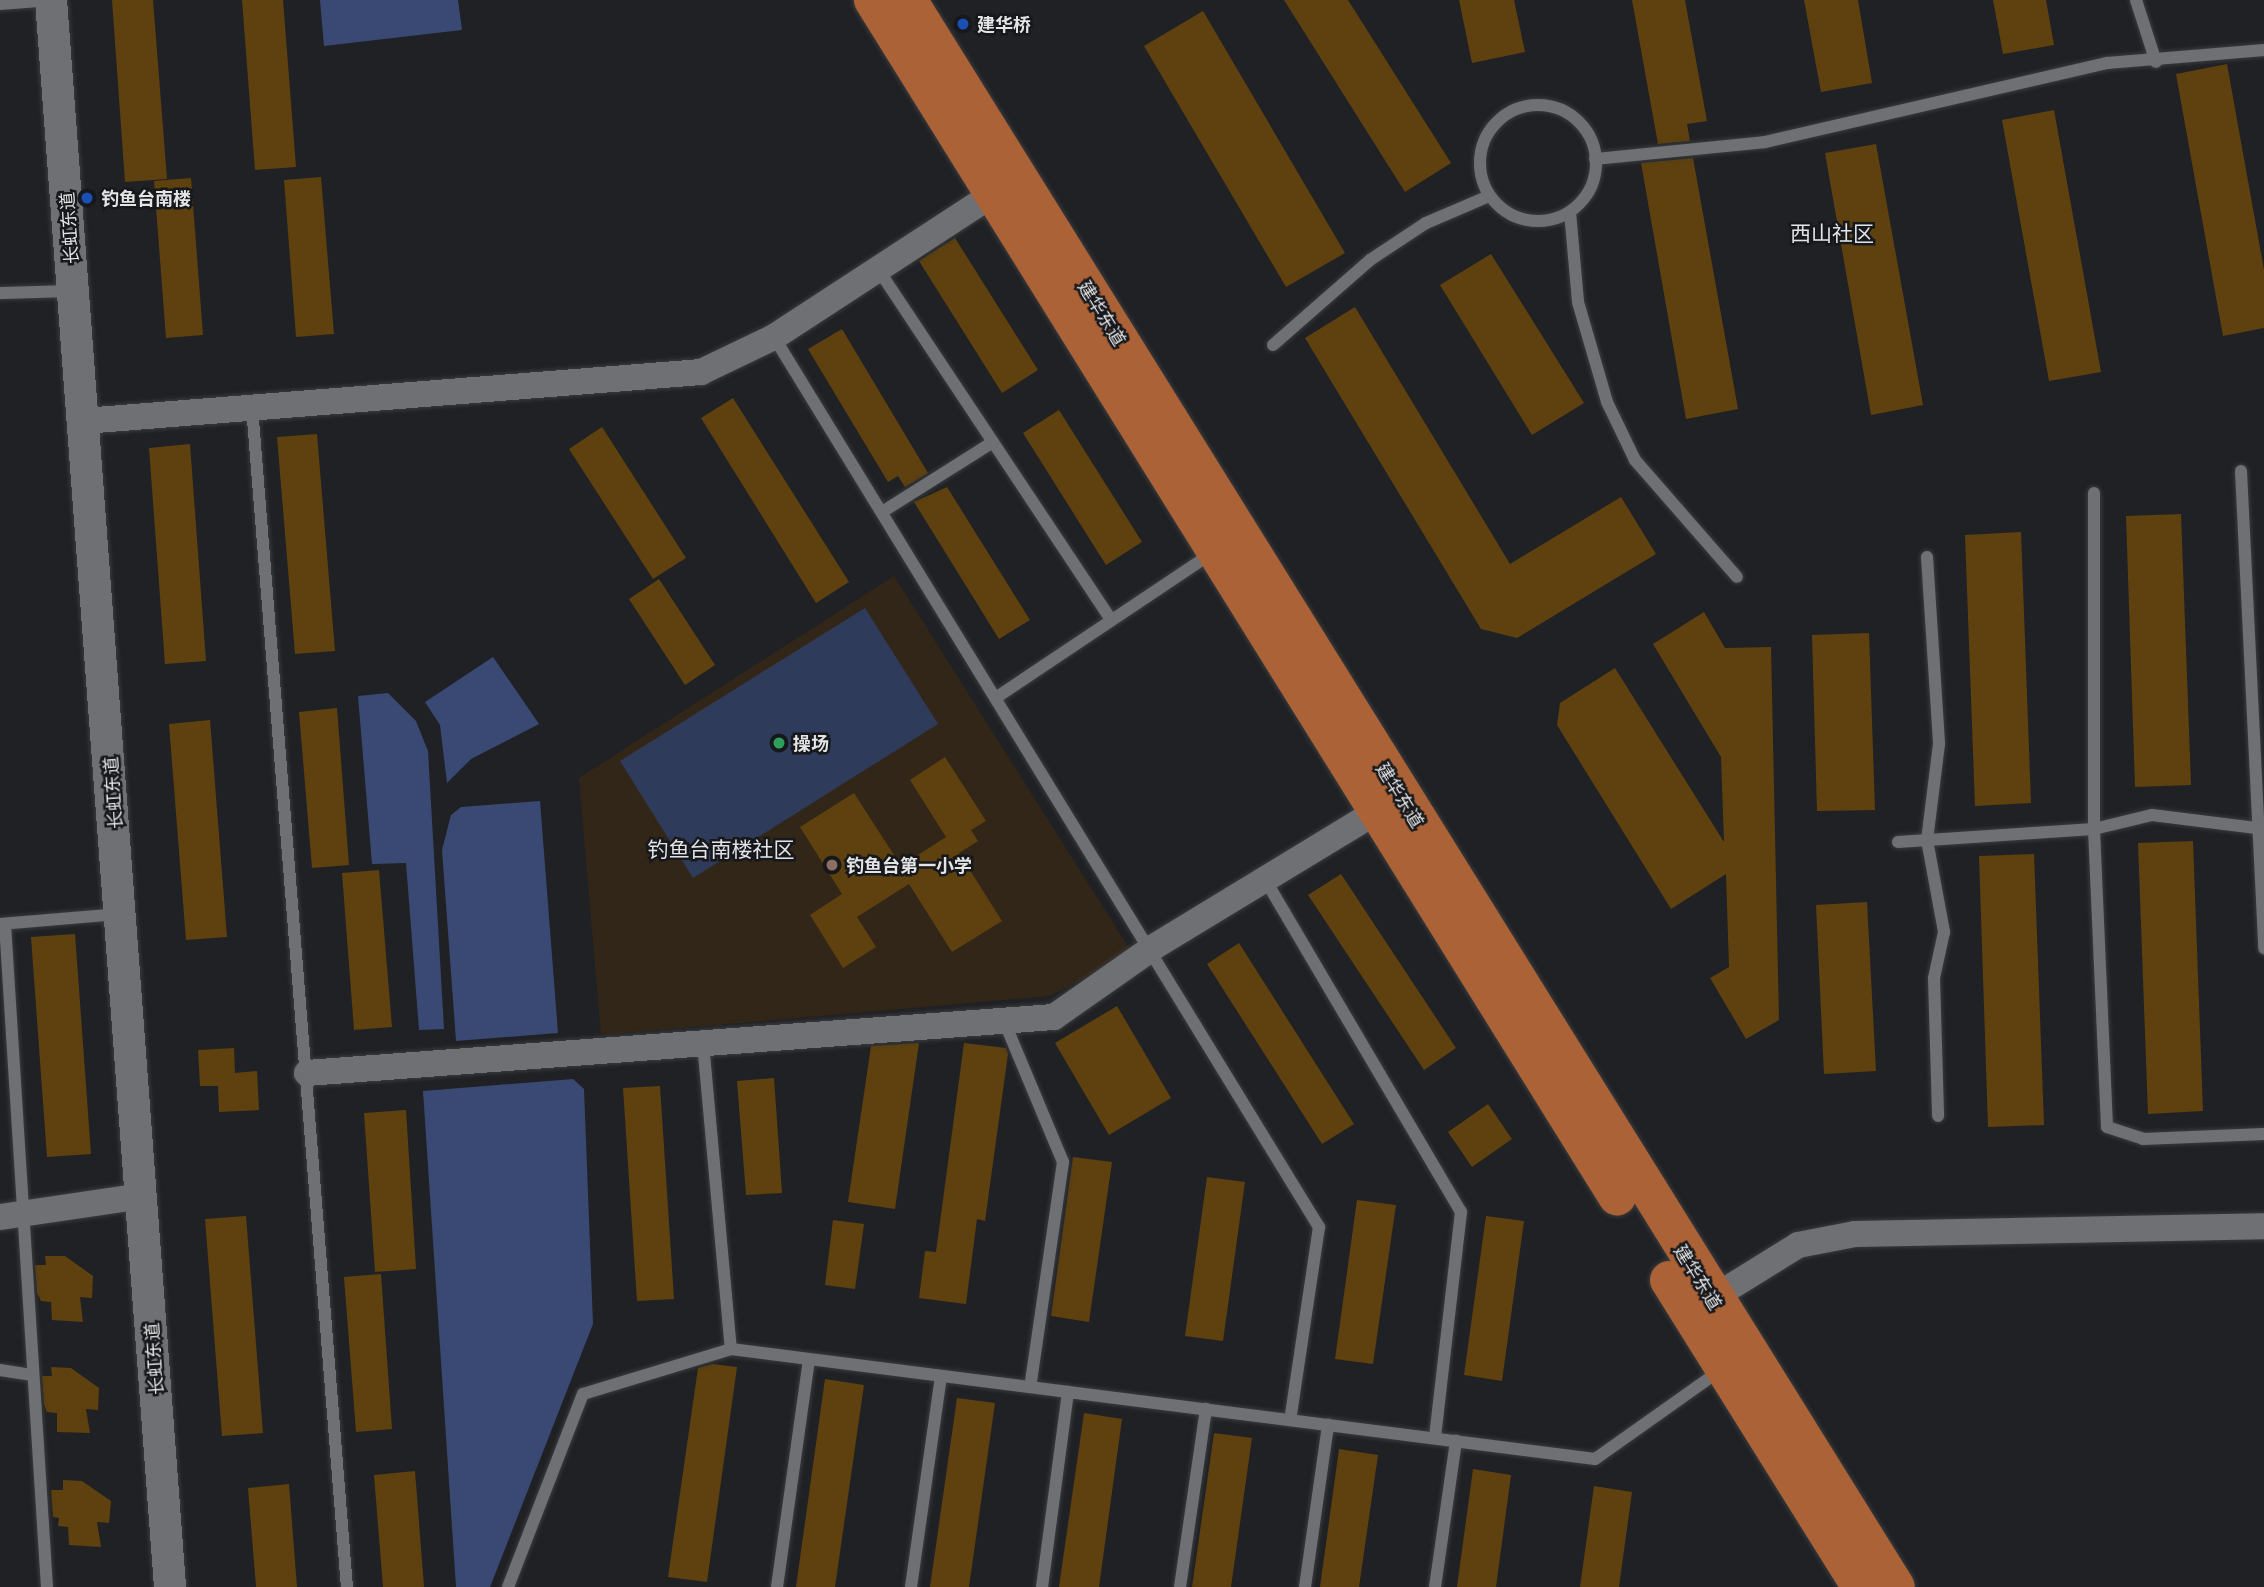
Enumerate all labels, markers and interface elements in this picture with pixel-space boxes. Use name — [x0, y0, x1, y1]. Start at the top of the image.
place label: 建华桥 — [977, 13, 1031, 35]
marker: 建华桥 — [955, 16, 971, 32]
place label: 钓鱼台南楼 — [101, 187, 191, 209]
marker: 钓鱼台南楼 — [79, 190, 95, 206]
street label: 长虹东道 — [56, 191, 82, 265]
district label: 西山社区 — [1790, 220, 1874, 246]
street label: 建华东道 — [1074, 277, 1130, 349]
place label: 操场 — [793, 732, 829, 754]
marker: 操场 — [771, 735, 787, 751]
street label: 长虹东道 — [100, 756, 126, 830]
street label: 建华东道 — [1372, 759, 1428, 831]
district label: 钓鱼台南楼社区 — [648, 836, 794, 862]
place label: 钓鱼台第一小学 — [846, 854, 972, 876]
marker: 钓鱼台第一小学 — [824, 857, 840, 873]
street label: 建华东道 — [1670, 1241, 1726, 1313]
street label: 长虹东道 — [141, 1322, 167, 1396]

